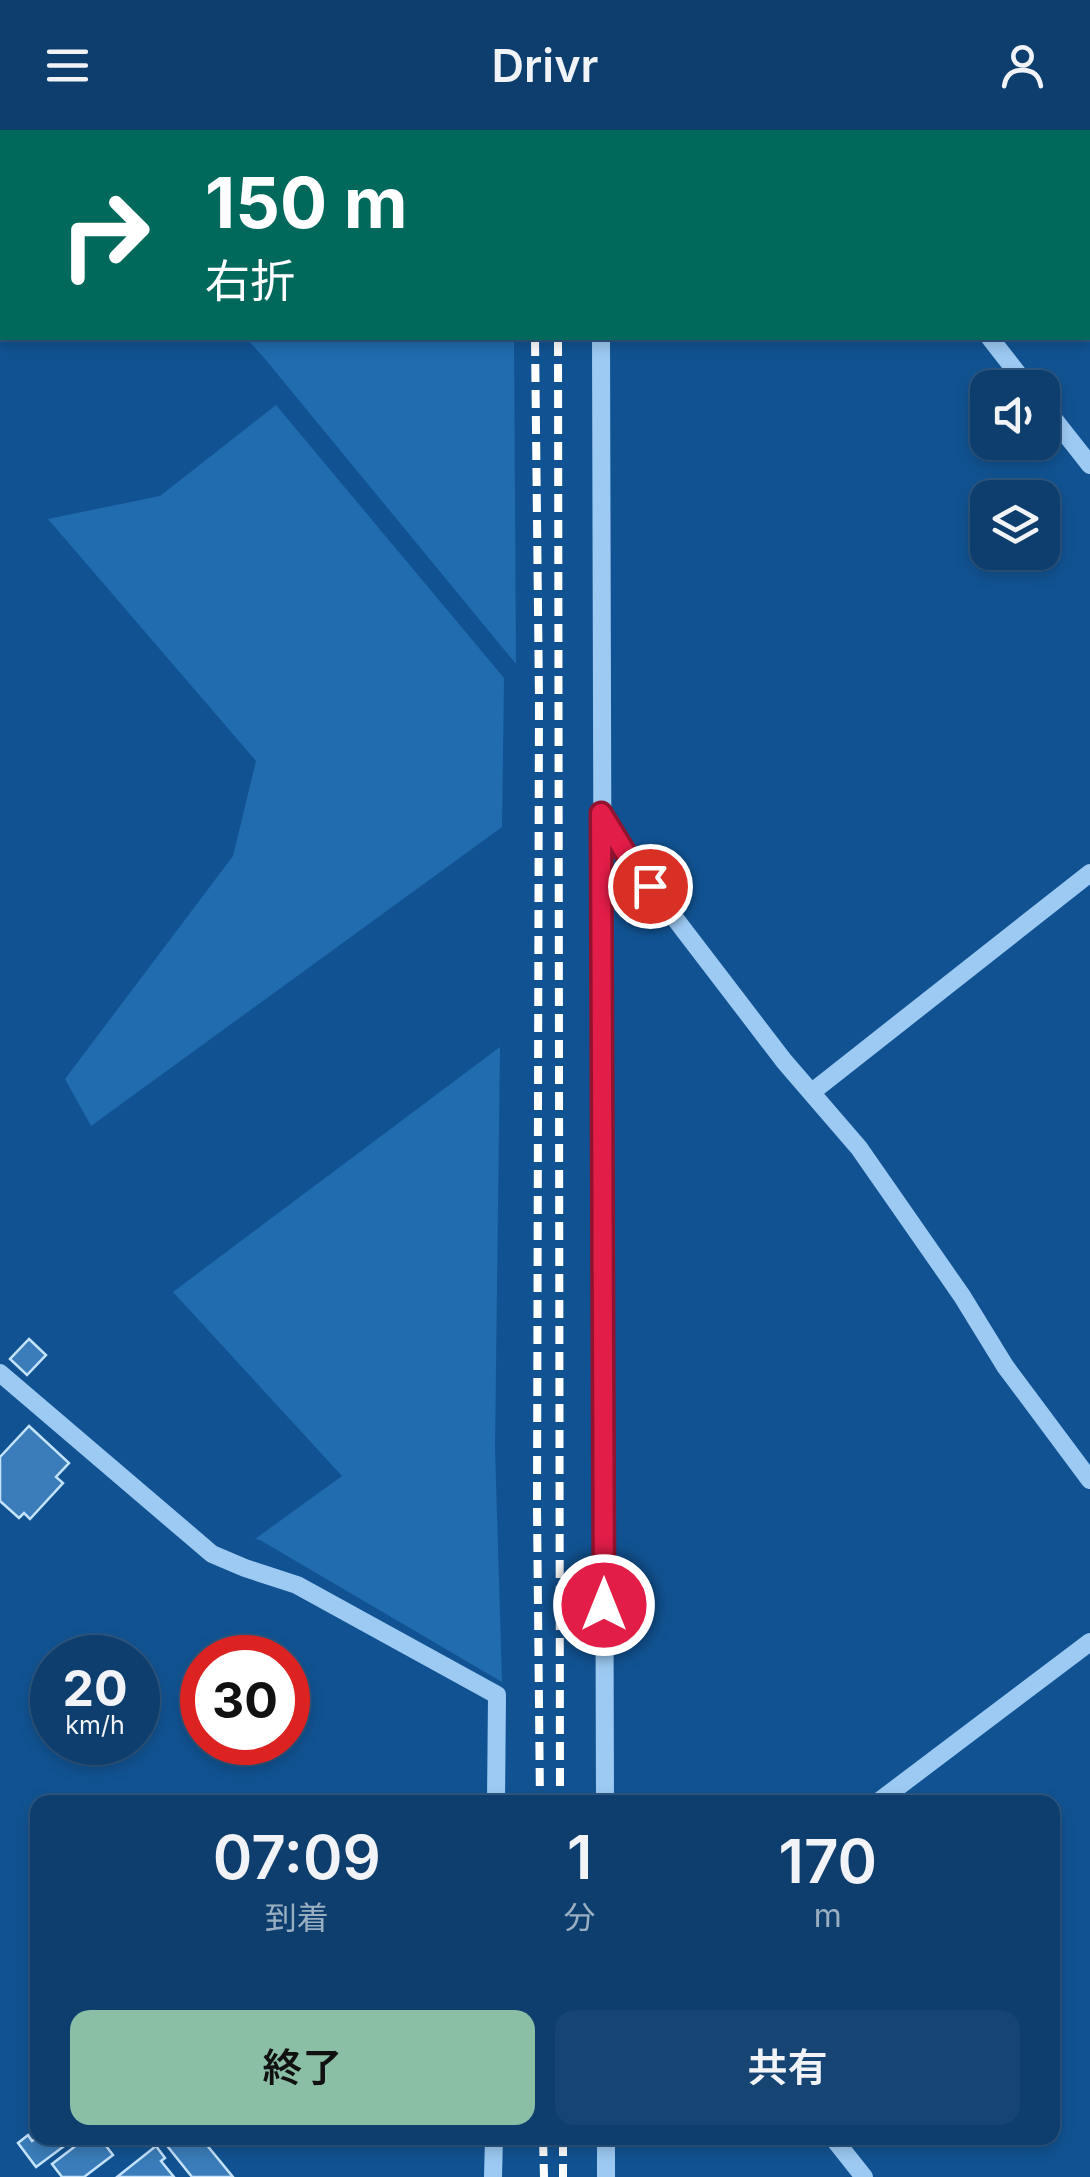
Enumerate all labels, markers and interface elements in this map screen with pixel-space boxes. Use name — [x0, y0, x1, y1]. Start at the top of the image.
icon: menu — [40, 38, 95, 93]
text: Drivr — [492, 38, 598, 93]
icon: person — [995, 38, 1050, 93]
text: 150 m — [205, 160, 408, 245]
icon: right — [40, 170, 170, 300]
text: 右折 — [205, 253, 295, 308]
map controls — [970, 370, 1060, 570]
button: sound — [970, 370, 1060, 460]
button: layers — [970, 480, 1060, 570]
pin — [608, 844, 693, 929]
icon: arrive — [623, 859, 678, 914]
position arrow — [552, 1553, 656, 1657]
speed limit sign: 30 — [180, 1635, 310, 1765]
text: 20 — [62, 1658, 128, 1718]
text: km/h — [65, 1710, 125, 1740]
text: 07:09 — [213, 1821, 381, 1893]
text: 1 — [567, 1821, 592, 1893]
text: 170 — [779, 1825, 877, 1897]
text: m — [814, 1896, 842, 1935]
text: 到着 — [265, 1898, 329, 1937]
text: 分 — [564, 1898, 596, 1937]
button: 終了 — [70, 2010, 535, 2125]
button: 共有 — [555, 2010, 1020, 2125]

